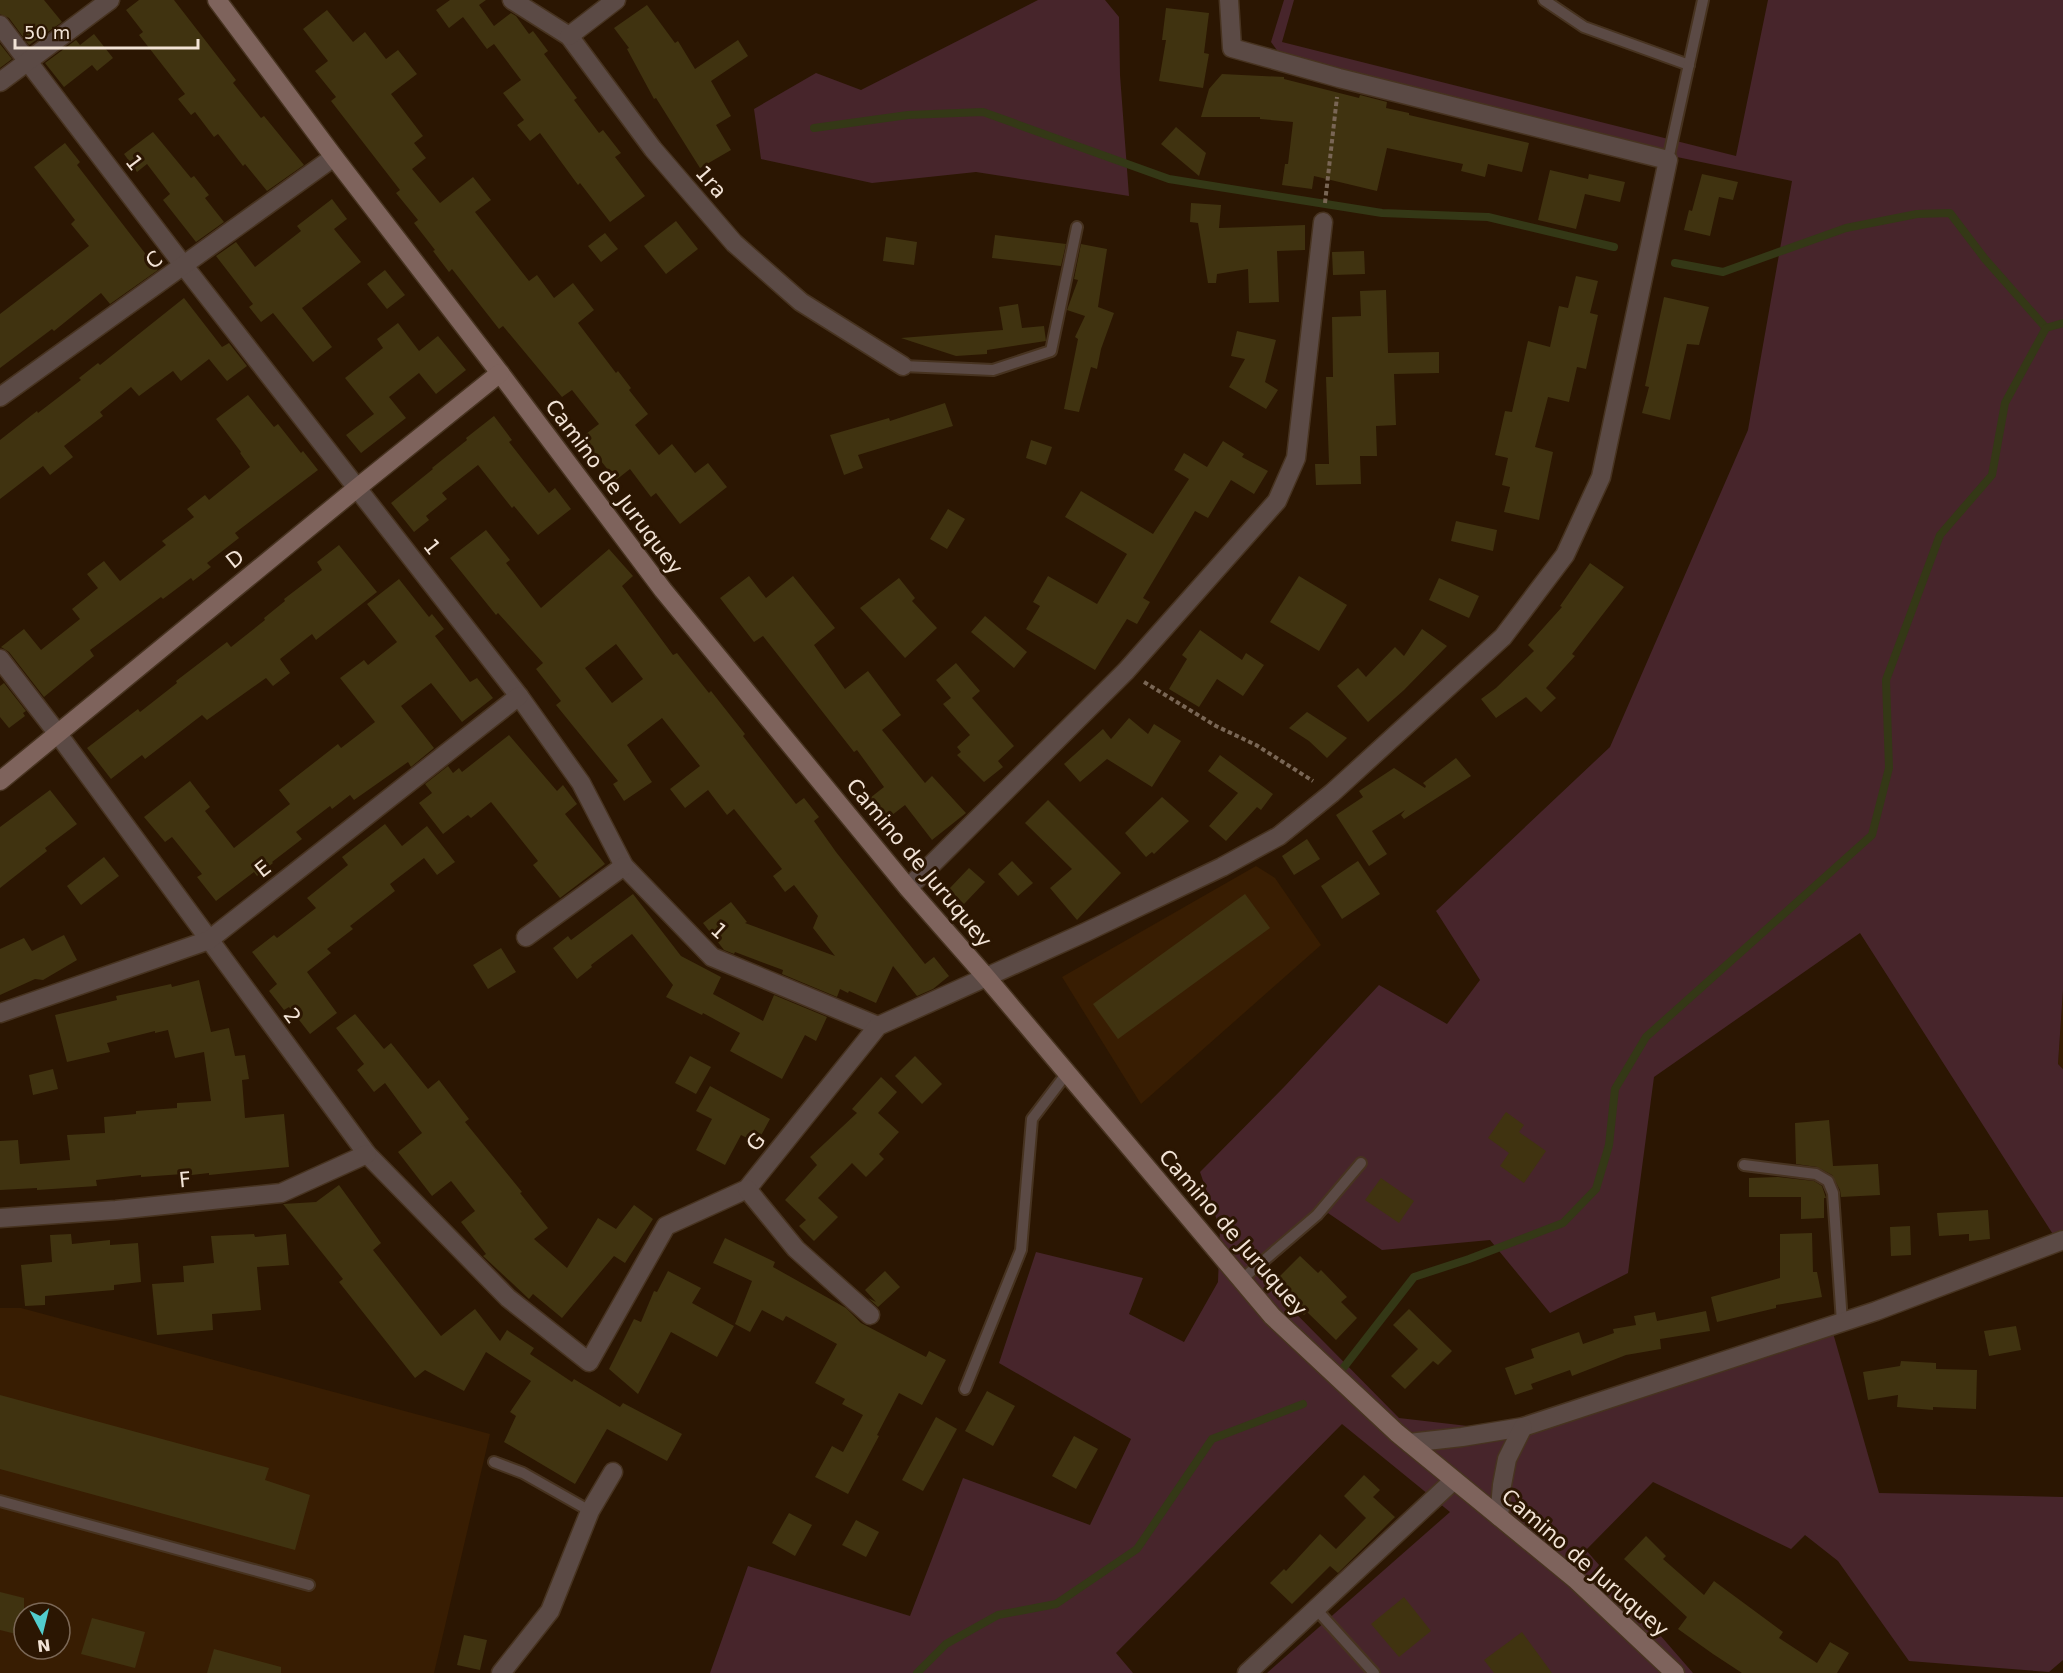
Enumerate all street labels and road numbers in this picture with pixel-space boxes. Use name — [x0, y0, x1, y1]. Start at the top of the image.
street label: 1 — [120, 150, 148, 176]
street label: 1ra — [691, 161, 731, 203]
street label: C — [141, 246, 167, 274]
street label: Camino de Juruquey — [540, 395, 688, 579]
street label: 1 — [418, 534, 446, 560]
street label: D — [221, 545, 249, 573]
street label: Camino de Juruquey — [841, 774, 997, 952]
street label: E — [250, 855, 276, 883]
street label: 1 — [706, 918, 732, 944]
street label: 2 — [278, 1004, 306, 1028]
street label: G — [742, 1128, 770, 1156]
street label: Camino de Juruquey — [1154, 1145, 1312, 1321]
street label: F — [178, 1167, 192, 1193]
street label: Camino de Juruquey — [1497, 1484, 1673, 1642]

